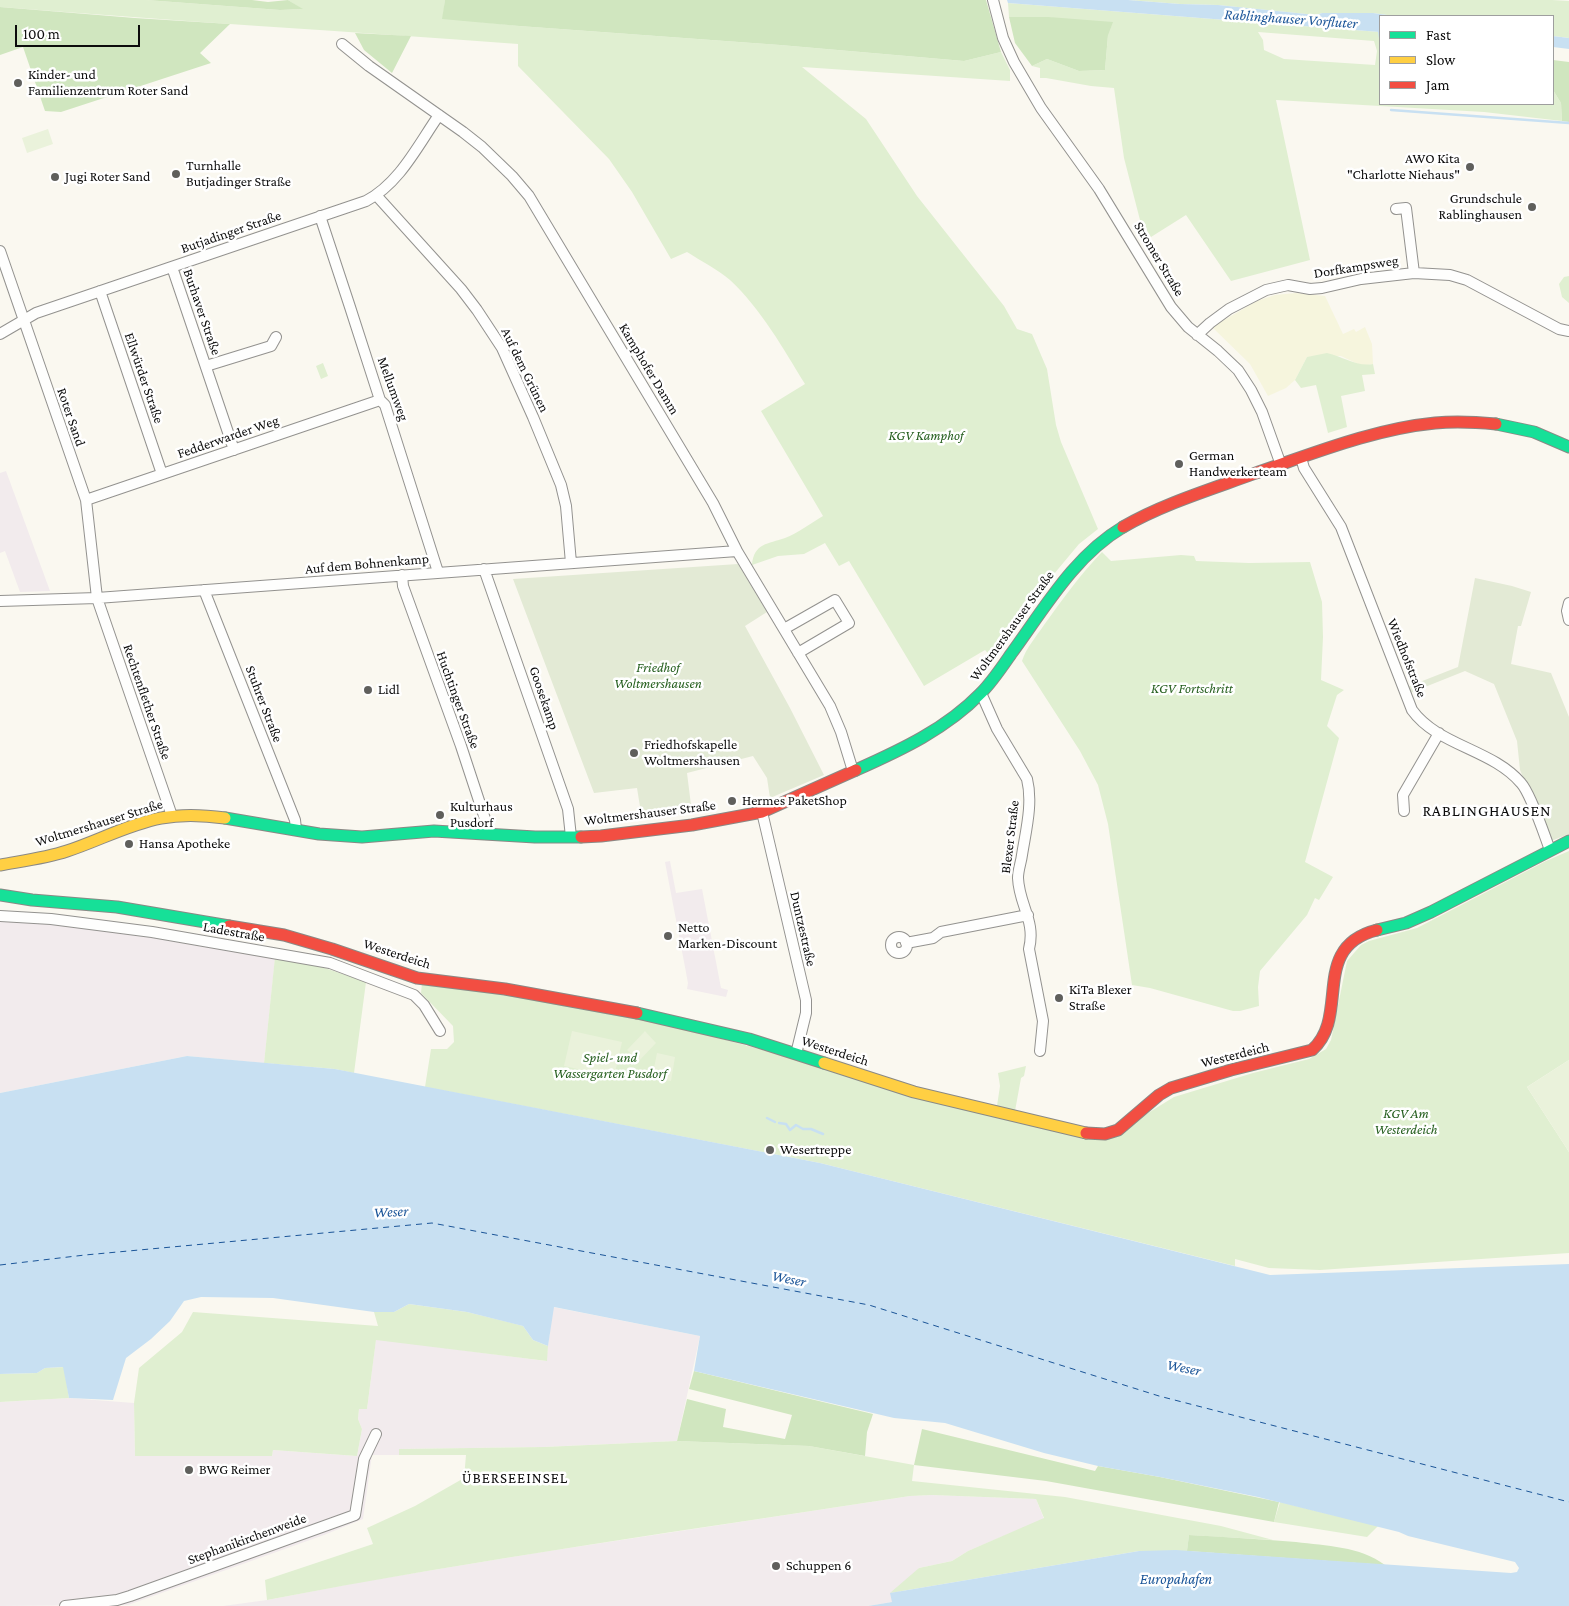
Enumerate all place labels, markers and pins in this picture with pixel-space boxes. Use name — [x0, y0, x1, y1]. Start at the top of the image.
place label: Kinder- und Familienzentrum Roter Sand — [28, 67, 188, 100]
marker: Kinder- und Familienzentrum Roter Sand — [12, 77, 24, 89]
place label: AWO Kita "Charlotte Niehaus" — [1347, 151, 1460, 184]
place label: Turnhalle Butjadinger Straße — [186, 158, 291, 190]
marker: AWO Kita "Charlotte Niehaus" — [1464, 161, 1476, 173]
marker: Turnhalle Butjadinger Straße — [170, 168, 182, 180]
place label: Jugi Roter Sand — [65, 169, 150, 185]
marker: Jugi Roter Sand — [49, 171, 61, 183]
place label: Grundschule Rablinghausen — [1438, 191, 1522, 223]
marker: Grundschule Rablinghausen — [1526, 201, 1538, 213]
place label: German Handwerkerteam — [1189, 448, 1287, 481]
marker: German Handwerkerteam — [1173, 458, 1185, 470]
place label: Lidl — [378, 682, 400, 698]
marker: Lidl — [362, 684, 374, 696]
place label: Friedhofskapelle Woltmershausen — [644, 737, 740, 770]
marker: Friedhofskapelle Woltmershausen — [628, 747, 640, 759]
place label: Hermes PaketShop — [742, 793, 847, 809]
marker: Hermes PaketShop — [726, 795, 738, 807]
place label: Kulturhaus Pusdorf — [450, 799, 513, 832]
marker: Kulturhaus Pusdorf — [434, 809, 446, 821]
place label: Hansa Apotheke — [139, 836, 230, 852]
marker: Hansa Apotheke — [123, 838, 135, 850]
place label: Netto Marken-Discount — [678, 920, 777, 952]
marker: Netto Marken-Discount — [662, 930, 674, 942]
place label: KiTa Blexer Straße — [1069, 982, 1132, 1014]
marker: KiTa Blexer Straße — [1053, 992, 1065, 1004]
place label: Wesertreppe — [780, 1142, 851, 1158]
marker: Wesertreppe — [764, 1144, 776, 1156]
place label: BWG Reimer — [199, 1462, 271, 1478]
marker: BWG Reimer — [183, 1464, 195, 1476]
place label: Schuppen 6 — [786, 1558, 851, 1574]
marker: Schuppen 6 — [770, 1560, 782, 1572]

